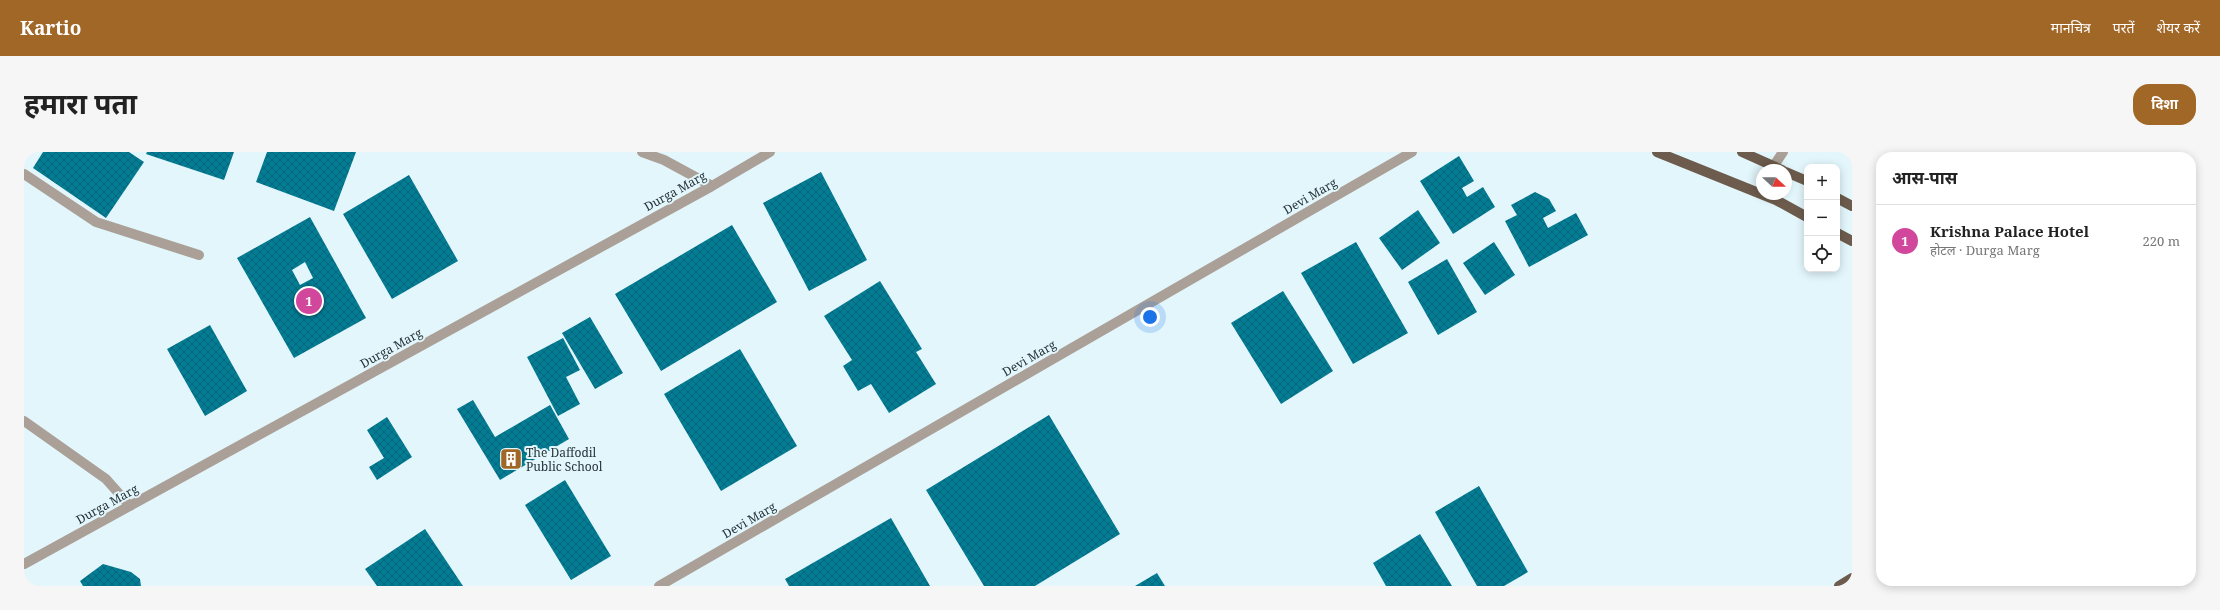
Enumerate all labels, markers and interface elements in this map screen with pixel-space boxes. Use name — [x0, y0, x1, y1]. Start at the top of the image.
text: Kartio — [20, 15, 81, 41]
text: मानचित्र — [2051, 18, 2091, 37]
text: परतें — [2113, 18, 2135, 37]
text: शेयर करें — [2157, 18, 2200, 37]
text: हमारा पता — [24, 84, 137, 122]
button: दिशा — [2133, 84, 2196, 125]
north arrow — [1756, 164, 1792, 200]
map controls — [1804, 164, 1840, 272]
button: + — [1804, 164, 1840, 200]
text: आस-पास — [1892, 166, 1957, 189]
street label: Durga Marg — [641, 167, 710, 215]
street label: Devi Marg — [1280, 174, 1340, 218]
button: − — [1804, 200, 1840, 236]
text: Krishna Palace Hotel — [1930, 221, 2089, 241]
text: 1 — [1901, 232, 1909, 250]
text: 220 m — [2143, 232, 2180, 250]
button: locate — [1804, 236, 1840, 272]
text: होटल · Durga Marg — [1930, 241, 2040, 259]
pin: 1 — [296, 286, 322, 316]
your location — [1140, 307, 1160, 327]
street label: Durga Marg — [357, 324, 426, 372]
street label: Devi Marg — [999, 336, 1059, 380]
place label: The Daffodil Public School — [526, 444, 603, 475]
building icon: The Daffodil Public School — [498, 446, 524, 472]
street label: Durga Marg — [73, 480, 142, 528]
street label: Devi Marg — [719, 498, 779, 542]

